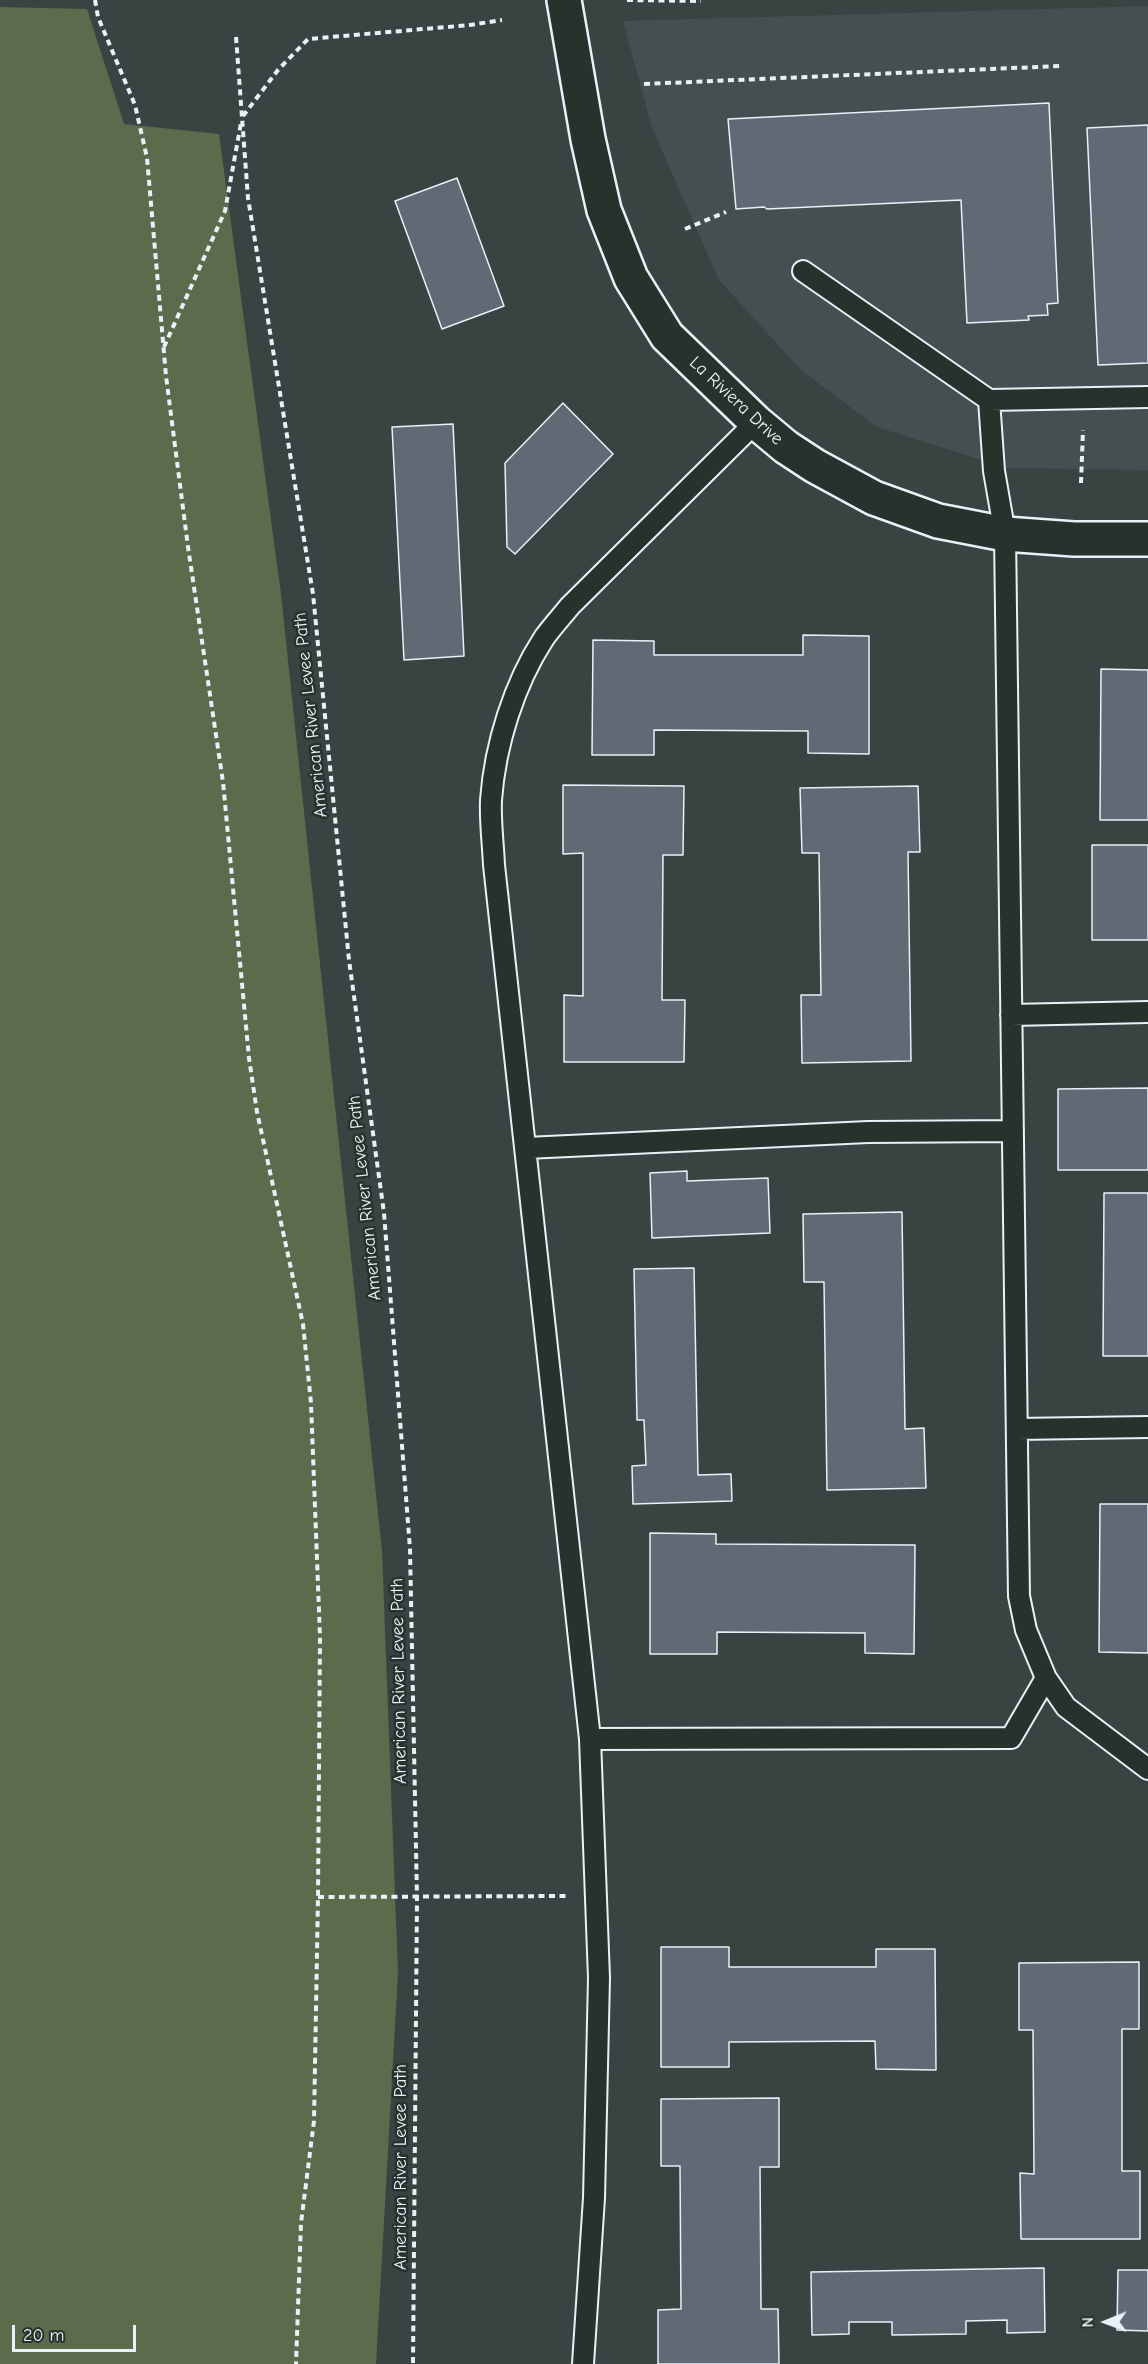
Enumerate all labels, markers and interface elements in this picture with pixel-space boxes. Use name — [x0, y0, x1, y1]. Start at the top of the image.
street label: La Riviera Drive — [685, 352, 787, 450]
street label: American River Levee Path — [289, 611, 333, 819]
street label: American River Levee Path — [343, 1094, 387, 1302]
street label: American River Levee Path — [386, 1578, 412, 1784]
street label: American River Levee Path — [390, 2064, 412, 2270]
north arrow — [1076, 2292, 1136, 2352]
scale bar — [15, 2313, 140, 2351]
text: N — [1079, 2317, 1097, 2328]
text: 20 m — [23, 2325, 64, 2346]

